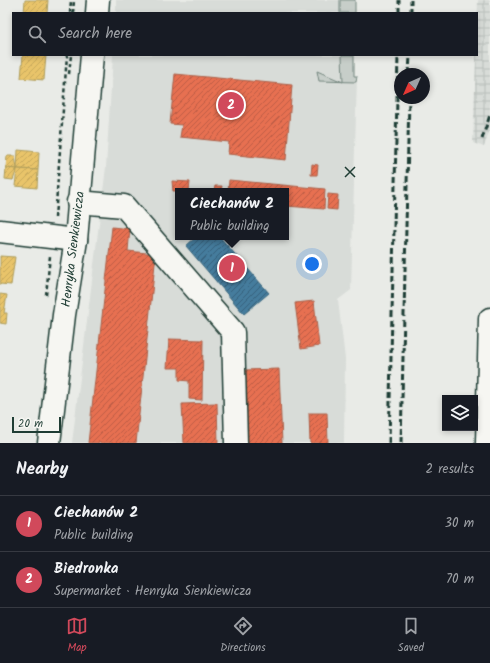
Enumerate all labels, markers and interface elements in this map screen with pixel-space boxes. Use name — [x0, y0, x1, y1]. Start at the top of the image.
search box — [12, 12, 478, 56]
text: Search here — [58, 22, 132, 46]
icon: search — [26, 23, 48, 45]
north arrow — [394, 68, 430, 104]
pin: 2 — [218, 90, 244, 120]
popup — [175, 188, 289, 240]
street label: Henryka Sienkiewicza — [56, 190, 91, 308]
text: Ciechanów 2 — [190, 192, 274, 216]
text: Public building — [190, 216, 269, 237]
pin: 1 — [219, 253, 245, 283]
your location — [302, 254, 322, 274]
map controls — [442, 395, 478, 431]
button: layers — [442, 395, 478, 431]
scale bar — [12, 415, 61, 434]
text: 20 m — [18, 415, 43, 433]
text: Nearby — [16, 456, 68, 483]
text: 2 results — [426, 459, 474, 480]
text: Ciechanów 2 — [54, 501, 138, 525]
text: 1 — [27, 513, 31, 534]
text: 30 m — [445, 513, 474, 534]
text: Public building — [54, 525, 133, 546]
text: Biedronka — [54, 557, 118, 581]
text: 2 — [25, 569, 33, 590]
text: 70 m — [446, 569, 474, 590]
text: Supermarket · Henryka Sienkiewicza — [54, 581, 251, 602]
tab: Map — [66, 615, 88, 657]
tab: Directions — [220, 615, 266, 657]
tab: Saved — [398, 615, 424, 657]

